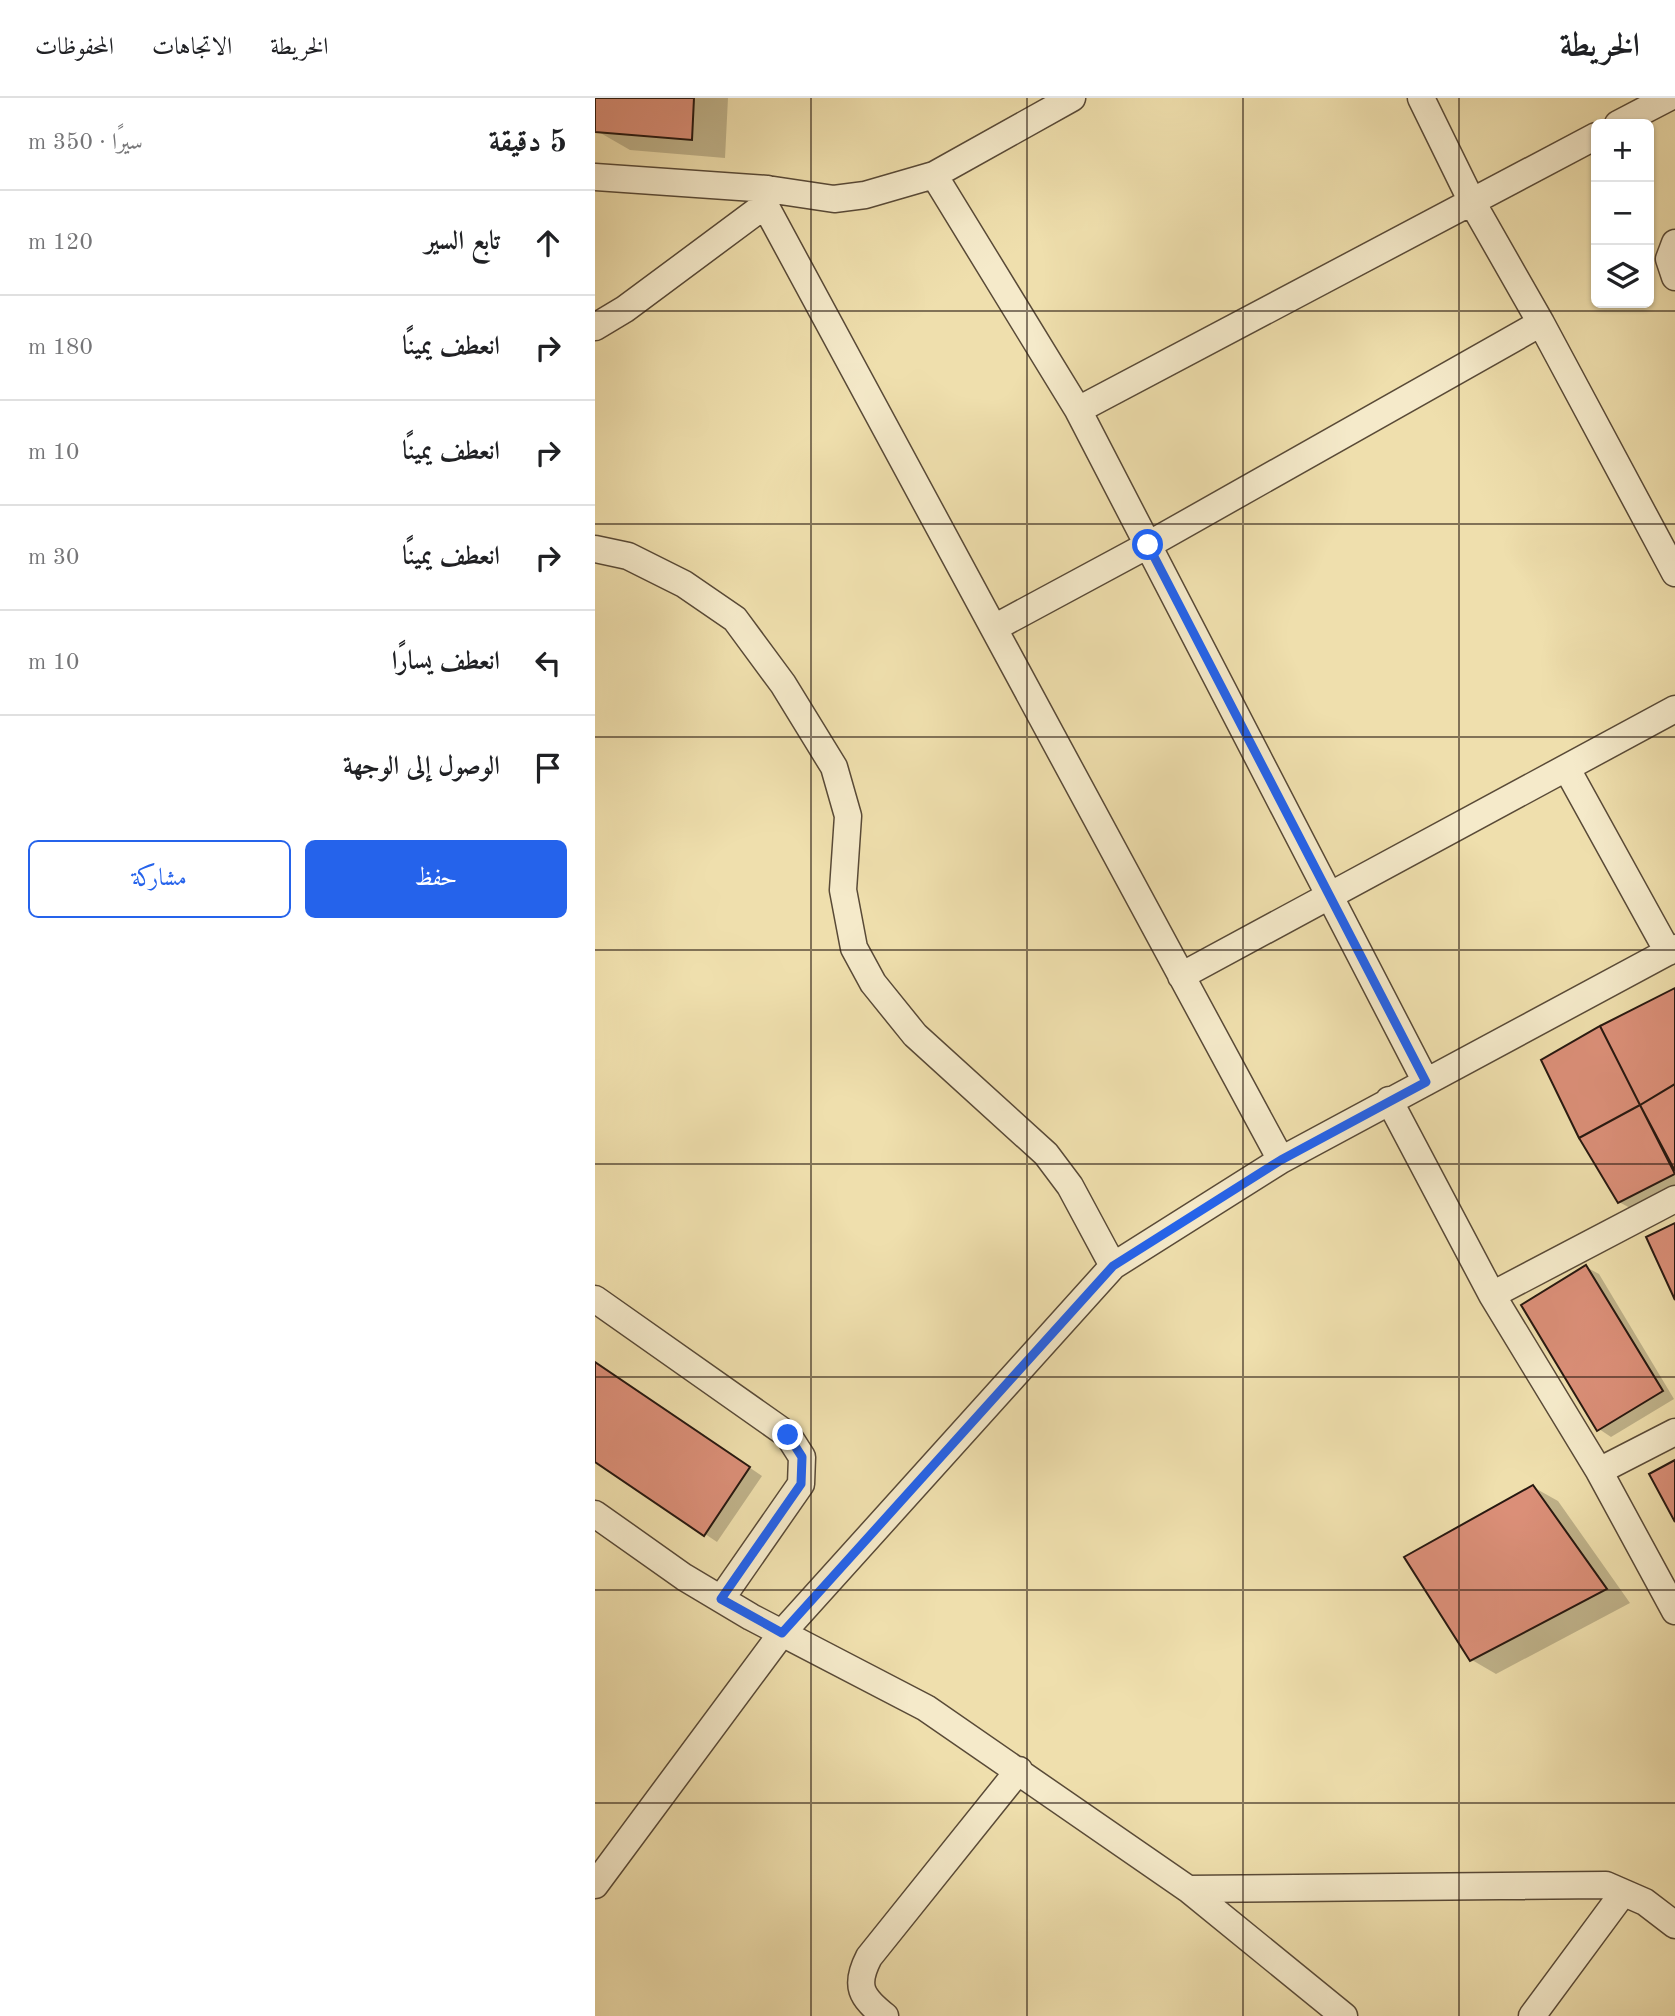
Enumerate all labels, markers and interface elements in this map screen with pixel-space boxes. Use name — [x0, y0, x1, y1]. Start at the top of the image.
text: الخريطة — [1560, 31, 1640, 64]
text: المحفوظات — [35, 36, 114, 60]
text: الاتجاهات — [152, 36, 232, 60]
text: الخريطة — [270, 36, 329, 60]
map controls — [1591, 119, 1654, 308]
button: + — [1591, 119, 1654, 182]
text: 5 دقيقة — [489, 128, 567, 158]
text: سيرًا · 350 m — [28, 131, 143, 154]
button: − — [1591, 182, 1654, 245]
icon: ahead — [529, 224, 567, 262]
text: تابع السير — [425, 229, 500, 255]
text: 120 m — [28, 231, 93, 254]
button: layers — [1591, 245, 1654, 308]
icon: right — [529, 329, 567, 367]
text: انعطف يمينًا — [402, 334, 500, 360]
text: 180 m — [28, 336, 93, 359]
icon: right — [529, 434, 567, 472]
text: انعطف يمينًا — [402, 439, 500, 465]
text: 10 m — [28, 441, 79, 464]
route start — [1132, 529, 1163, 560]
icon: right — [529, 539, 567, 577]
text: انعطف يمينًا — [402, 544, 500, 570]
text: 30 m — [28, 546, 79, 569]
icon: left — [529, 644, 567, 682]
text: انعطف يسارًا — [392, 649, 500, 675]
text: 10 m — [28, 651, 79, 674]
icon: arrive — [529, 749, 567, 787]
text: الوصول إلى الوجهة — [343, 754, 500, 780]
button: مشاركة — [28, 840, 291, 918]
button: حفظ — [305, 840, 567, 918]
route end — [772, 1419, 803, 1450]

